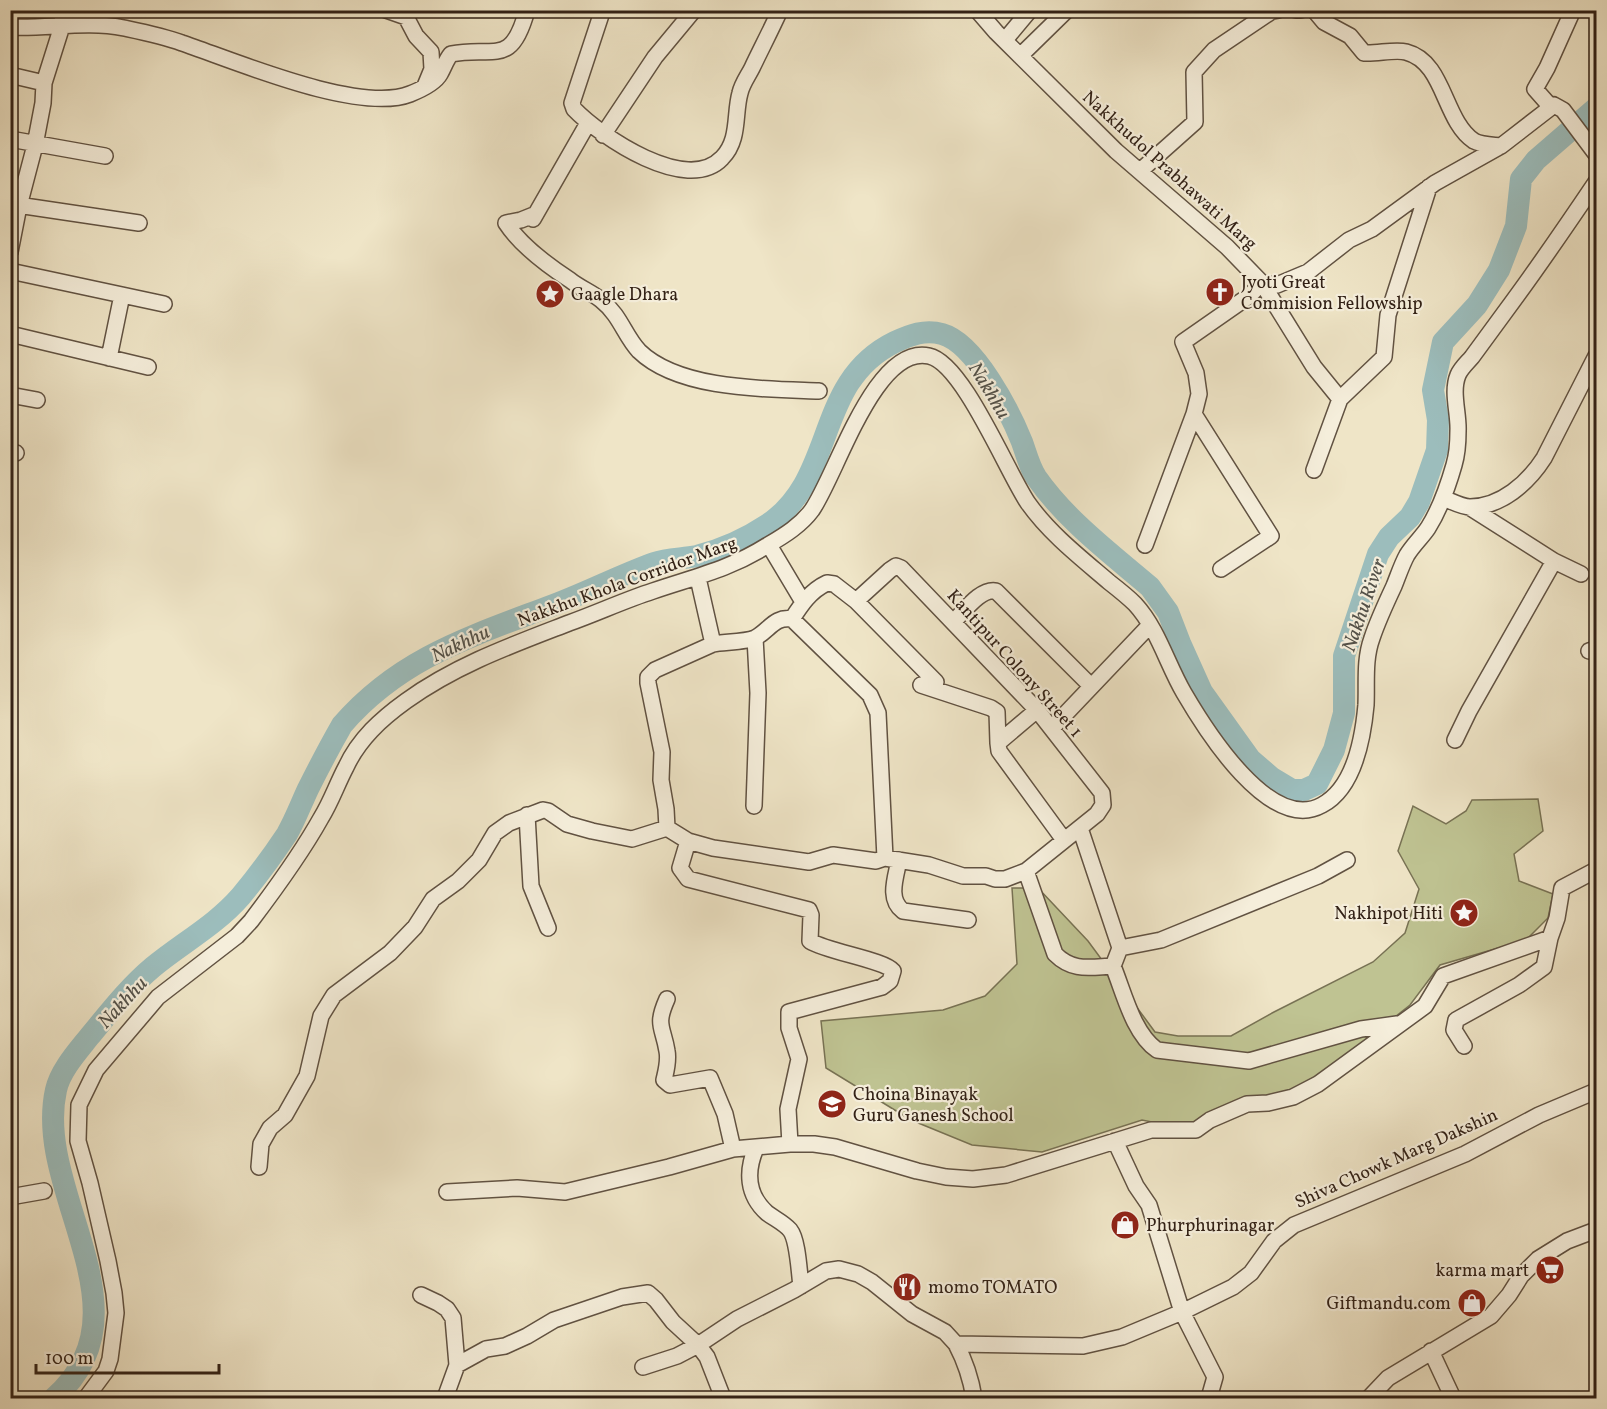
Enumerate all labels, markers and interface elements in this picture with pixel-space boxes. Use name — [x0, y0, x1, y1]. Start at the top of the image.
street label: Nakkhudol Prabhawati Marg — [1076, 86, 1262, 257]
place label: Jyoti Great Commision Fellowship — [1241, 271, 1423, 317]
church icon: Jyoti Great Commision Fellowship — [1204, 276, 1236, 308]
place icon: Gaagle Dhara — [534, 278, 566, 310]
place label: Gaagle Dhara — [571, 283, 678, 308]
water label: Nakhhu — [960, 357, 1016, 425]
street label: Nakkhu Khola Corridor Marg — [514, 531, 741, 634]
water label: Nakhu River — [1336, 555, 1394, 656]
street label: Kantipur Colony Street 1 — [940, 584, 1087, 744]
water label: Nakhhu — [427, 619, 495, 671]
place icon: Nakhipot Hiti — [1448, 897, 1480, 929]
place label: Nakhipot Hiti — [1334, 902, 1443, 927]
water label: Nakhhu — [92, 971, 155, 1036]
place label: Choina Binayak Guru Ganesh School — [853, 1083, 1014, 1129]
school or university icon: Choina Binayak Guru Ganesh School — [816, 1088, 848, 1120]
street label: Shiva Chowk Marg Dakshin — [1291, 1103, 1502, 1216]
shop icon: Phurphurinagar — [1109, 1209, 1141, 1241]
place label: Phurphurinagar — [1146, 1214, 1275, 1239]
supermarket icon: karma mart — [1534, 1254, 1566, 1286]
place label: karma mart — [1435, 1259, 1529, 1284]
restaurant icon: momo TOMATO — [891, 1271, 923, 1303]
place label: momo TOMATO — [928, 1276, 1057, 1301]
shop icon: Giftmandu.com — [1456, 1287, 1488, 1319]
place label: Giftmandu.com — [1326, 1292, 1451, 1317]
scale bar — [36, 1337, 219, 1375]
text: 100 m — [45, 1347, 94, 1372]

